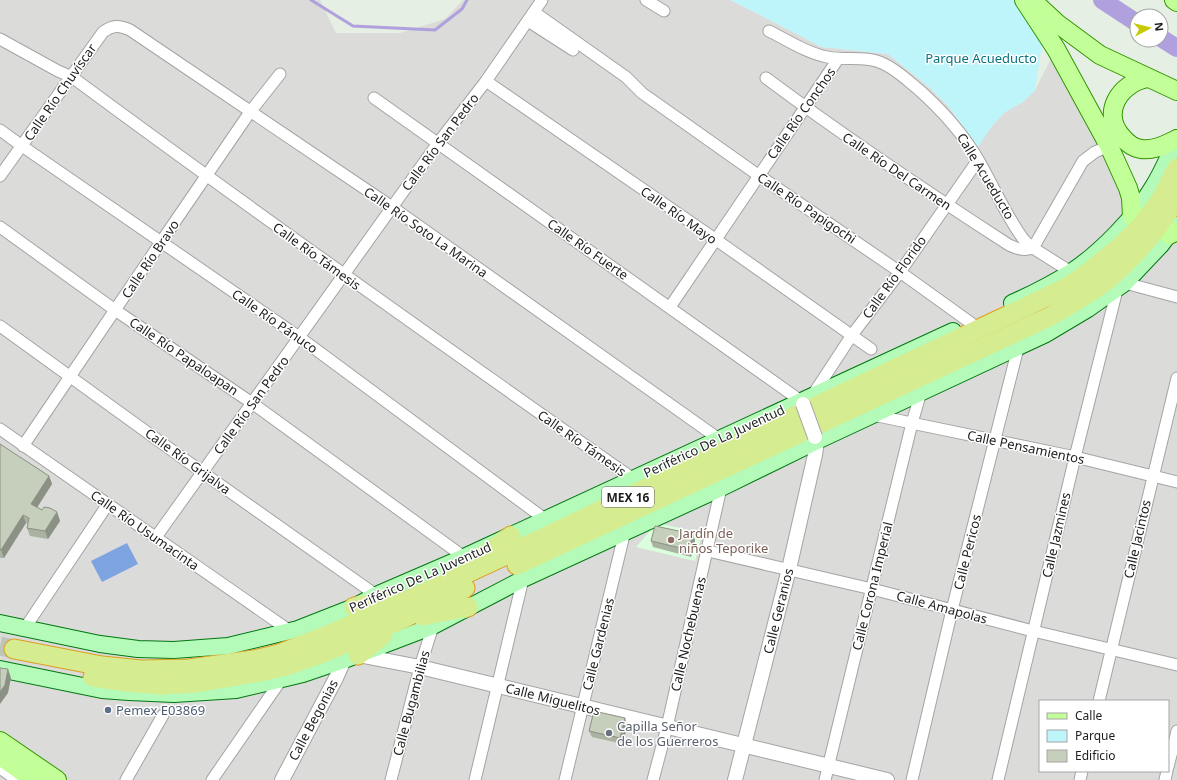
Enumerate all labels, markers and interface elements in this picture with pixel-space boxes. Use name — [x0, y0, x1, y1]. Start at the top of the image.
north arrow — [1129, 8, 1169, 48]
text: N — [1151, 21, 1167, 32]
street label: Calle Río Chuvíscar — [20, 39, 101, 144]
park label: Parque Acueducto — [925, 49, 1037, 67]
street label: Calle Río Conchos — [763, 64, 839, 162]
street label: Calle Río San Pedro — [397, 90, 483, 194]
street label: Calle Río Del Carmen — [839, 128, 955, 214]
street label: Calle Acueducto — [953, 130, 1019, 223]
street label: Calle Río Papigochi — [754, 168, 860, 248]
street label: Calle Río Soto La Marina — [361, 182, 491, 282]
street label: Calle Río Mayo — [637, 182, 721, 248]
street label: Calle Río Fuerte — [544, 214, 632, 284]
street label: Calle Río Bravo — [117, 216, 183, 302]
street label: Calle Río Támesis — [269, 218, 365, 294]
street label: Calle Río Florido — [858, 232, 930, 322]
street label: Calle Río Pánuco — [228, 285, 322, 357]
street label: Calle Río Papaloapan — [126, 313, 242, 399]
street label: Calle Río San Pedro — [209, 352, 293, 458]
street label: Periférico De La Juventud — [640, 400, 788, 482]
street label: Calle Río Támesis — [534, 406, 630, 480]
street label: Calle Río Grijalva — [142, 424, 234, 498]
street label: Calle Pensamientos — [966, 426, 1086, 468]
street label: Calle Río Usumacinta — [87, 486, 203, 574]
road number: MEX 16 — [602, 487, 654, 507]
street label: Calle Jazmines — [1037, 491, 1075, 579]
street label: Calle Jacintos — [1119, 498, 1155, 580]
street label: Calle Pericos — [949, 512, 985, 592]
street label: Calle Corona Imperial — [847, 520, 897, 652]
place label: Jardín de niños Teporike — [677, 524, 768, 557]
marker: Jardín de niños Teporike — [666, 535, 676, 545]
street label: Periférico De La Juventud — [346, 537, 494, 617]
street label: Calle Geranios — [759, 566, 797, 656]
street label: Calle Nochebuenas — [666, 575, 710, 693]
street label: Calle Amapolas — [895, 586, 989, 628]
street label: Calle Gardenias — [578, 596, 618, 692]
street label: Calle Bugambilias — [388, 648, 434, 758]
street label: Calle Begonias — [284, 676, 342, 764]
street label: Calle Miguelitos — [504, 679, 602, 719]
legend — [1039, 700, 1169, 772]
place label: Pemex E03869 — [116, 701, 205, 719]
marker: Pemex E03869 — [103, 705, 113, 715]
text: Calle — [1075, 707, 1103, 724]
place label: Capilla Señor de los Guerreros — [617, 717, 718, 750]
text: Parque — [1075, 727, 1116, 744]
marker: Capilla Señor de los Guerreros — [604, 728, 614, 738]
text: Edificio — [1075, 747, 1116, 764]

